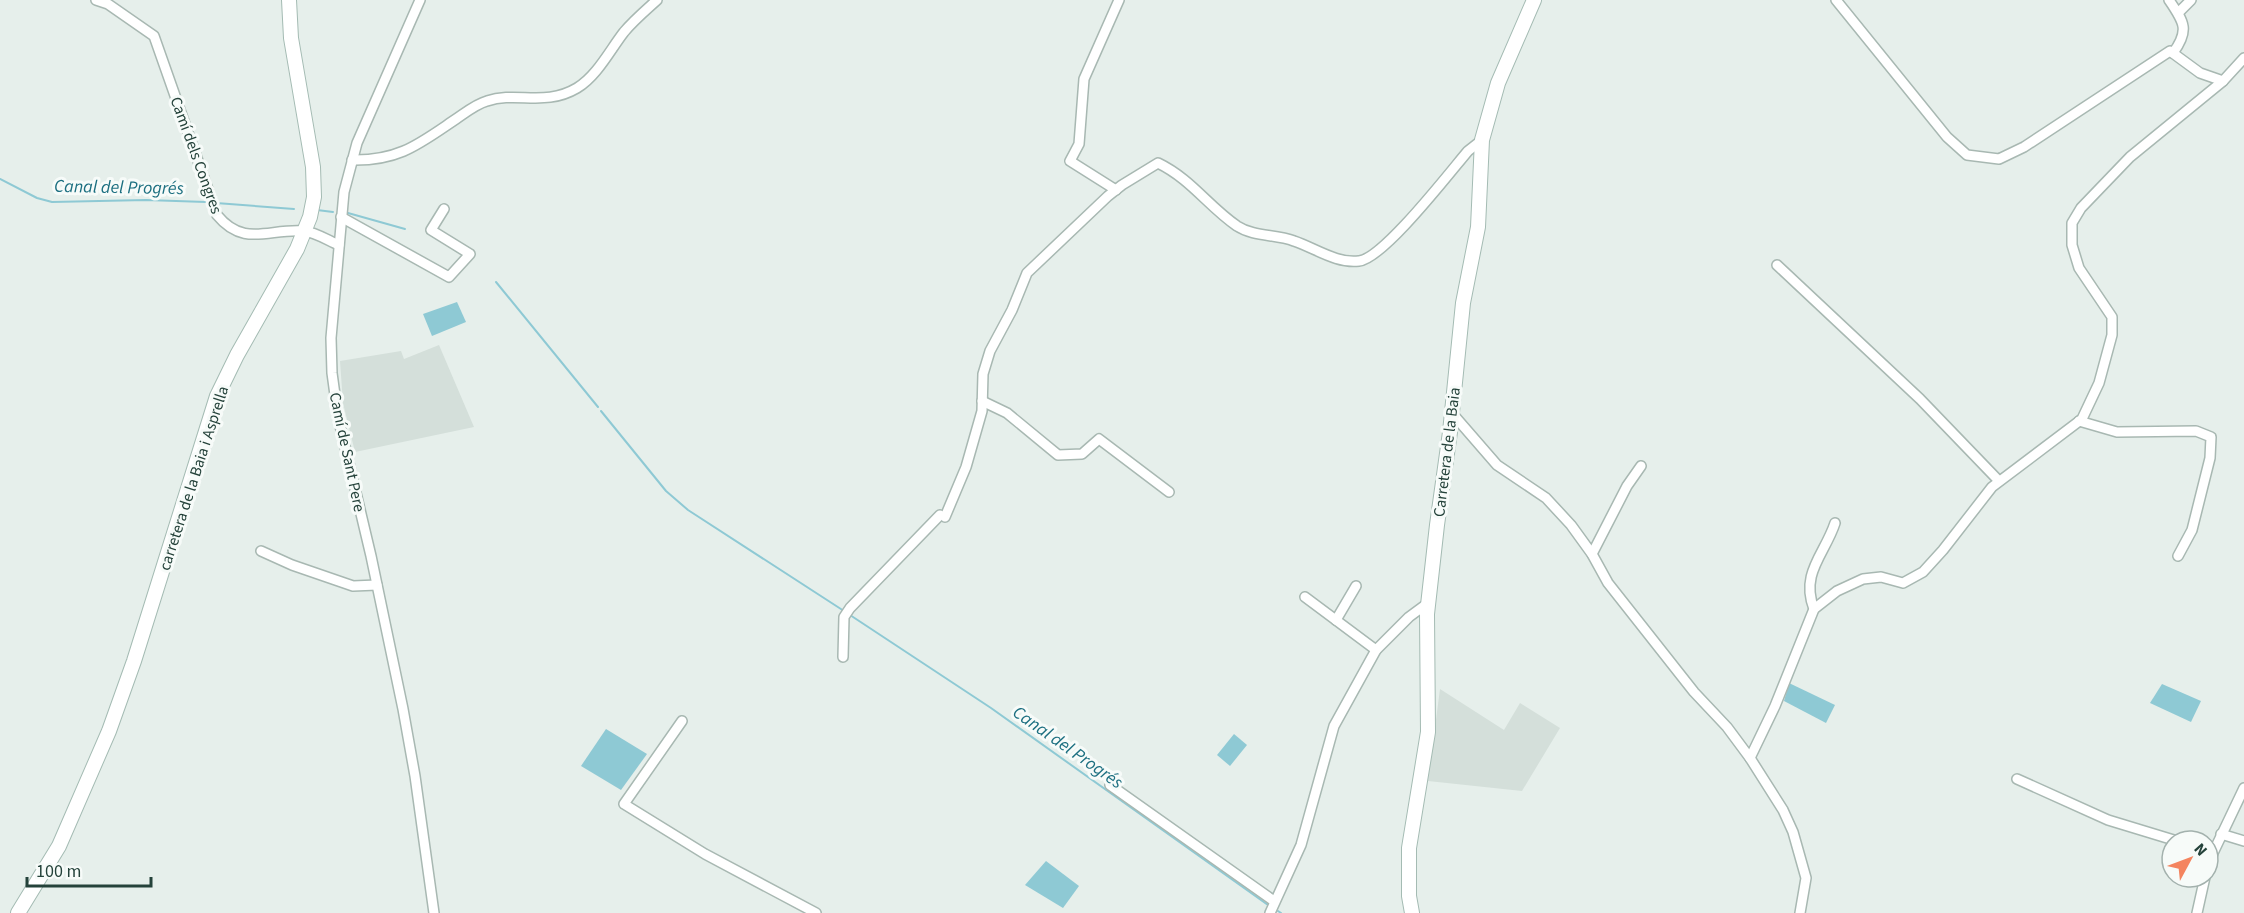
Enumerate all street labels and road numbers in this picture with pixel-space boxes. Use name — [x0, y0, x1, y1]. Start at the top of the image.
street label: Camí dels Congres — [165, 94, 228, 217]
street label: carretera de la Baia i Asprella — [154, 383, 234, 573]
street label: Carretera de la Baia — [1428, 386, 1466, 518]
street label: Camí de Sant Pere — [324, 390, 370, 514]

